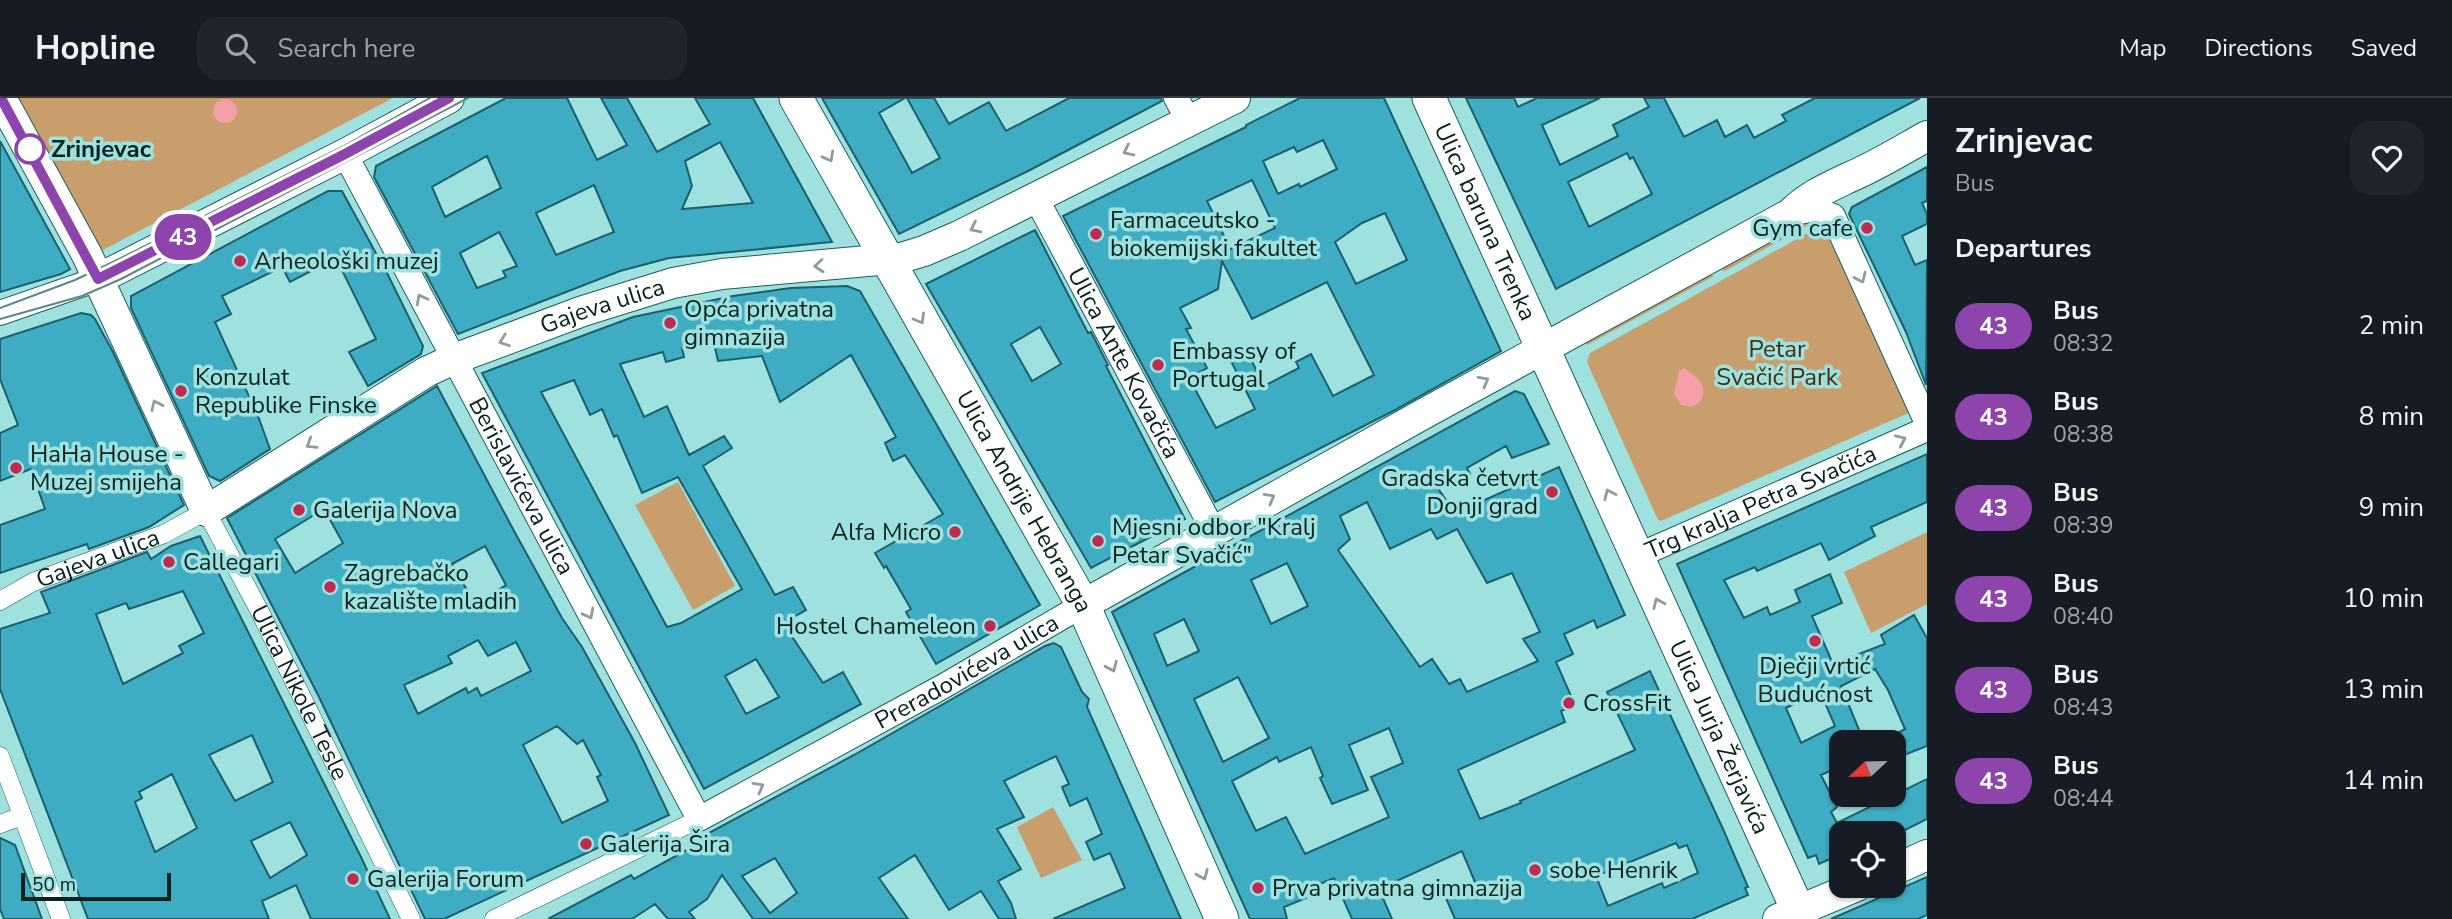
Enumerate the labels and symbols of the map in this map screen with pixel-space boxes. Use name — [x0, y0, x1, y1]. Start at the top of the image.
street label: Ulica baruna Trenka — [1427, 118, 1544, 326]
place label: Zrinjevac — [51, 133, 152, 165]
marker: Zrinjevac — [15, 134, 45, 164]
one-way arrow — [1123, 143, 1135, 157]
one-way arrow — [821, 150, 834, 163]
place label: Farmaceutsko - biokemijski fakultet — [1110, 204, 1317, 264]
place label: Gym cafe — [1752, 212, 1853, 244]
line badge: 43 — [152, 214, 214, 260]
one-way arrow — [970, 219, 982, 233]
marker: Gym cafe — [1859, 220, 1875, 236]
marker: Farmaceutsko - biokemijski fakultet — [1088, 226, 1104, 242]
place label: Arheološki muzej — [254, 245, 439, 277]
marker: Arheološki muzej — [232, 253, 248, 269]
one-way arrow — [813, 258, 824, 273]
street label: Ulica Ante Kovačića — [1060, 262, 1188, 464]
street label: Gajeva ulica — [535, 271, 669, 342]
one-way arrow — [1853, 271, 1867, 284]
place label: Opća privatna gimnazija — [684, 293, 834, 353]
one-way arrow — [416, 294, 430, 306]
one-way arrow — [912, 311, 925, 324]
marker: Opća privatna gimnazija — [662, 315, 678, 331]
one-way arrow — [499, 333, 511, 347]
park label: Petar Svačić Park — [1716, 333, 1839, 393]
place label: Embassy of Portugal — [1172, 335, 1297, 395]
marker: Embassy of Portugal — [1150, 357, 1166, 373]
place label: Konzulat Republike Finske — [195, 361, 377, 421]
one-way arrow — [1476, 375, 1489, 389]
marker: Konzulat Republike Finske — [173, 383, 189, 399]
street label: Ulica Andrije Hebranga — [949, 385, 1100, 618]
street label: Berislavićeva ulica — [461, 392, 582, 580]
one-way arrow — [150, 400, 164, 412]
one-way arrow — [1894, 434, 1906, 448]
one-way arrow — [306, 436, 319, 449]
street label: Trg kralja Petra Svačića — [1640, 437, 1881, 567]
place label: HaHa House - Muzej smijeha — [30, 438, 184, 498]
marker: HaHa House - Muzej smijeha — [8, 460, 24, 476]
place label: Gradska četvrt Donji grad — [1381, 462, 1539, 522]
marker: Gradska četvrt Donji grad — [1544, 484, 1560, 500]
one-way arrow — [1603, 489, 1617, 501]
one-way arrow — [1263, 493, 1276, 506]
place label: Galerija Nova — [313, 494, 457, 526]
marker: Galerija Nova — [291, 502, 307, 518]
place label: Mjesni odbor "Kralj Petar Svačić" — [1112, 511, 1316, 571]
place label: Alfa Micro — [831, 516, 941, 548]
street label: Gajeva ulica — [31, 521, 164, 596]
marker: Alfa Micro — [947, 524, 963, 540]
marker: Mjesni odbor "Kralj Petar Svačić" — [1090, 533, 1106, 549]
place label: Callegari — [183, 546, 279, 578]
marker: Callegari — [161, 554, 177, 570]
place label: Zagrebačko kazalište mladih — [344, 557, 517, 617]
marker: Zagrebačko kazalište mladih — [322, 579, 338, 595]
one-way arrow — [1652, 598, 1666, 610]
street label: Ulica Nikole Tesle — [243, 600, 356, 786]
one-way arrow — [581, 607, 595, 619]
street label: Preradovićeva ulica — [869, 607, 1065, 737]
place label: Hostel Chameleon — [776, 610, 976, 642]
marker: Hostel Chameleon — [982, 618, 998, 634]
marker: Dječji vrtić Budućnost — [1807, 633, 1823, 649]
street label: Ulica Jurja Žerjavića — [1661, 635, 1777, 839]
place label: Dječji vrtić Budućnost — [1757, 650, 1873, 710]
one-way arrow — [1103, 660, 1117, 672]
place label: CrossFit — [1583, 687, 1672, 719]
marker: CrossFit — [1561, 695, 1577, 711]
north arrow — [1829, 730, 1906, 807]
one-way arrow — [752, 782, 764, 795]
place label: Galerija Šira — [600, 828, 730, 860]
marker: Galerija Šira — [578, 836, 594, 852]
place label: sobe Henrik — [1549, 854, 1679, 886]
marker: sobe Henrik — [1527, 862, 1543, 878]
place label: Galerija Forum — [367, 863, 524, 895]
one-way arrow — [1195, 868, 1209, 880]
scale bar — [21, 870, 172, 902]
marker: Galerija Forum — [345, 871, 361, 887]
place label: Prva privatna gimnazija — [1272, 872, 1523, 904]
marker: Prva privatna gimnazija — [1250, 880, 1266, 896]

